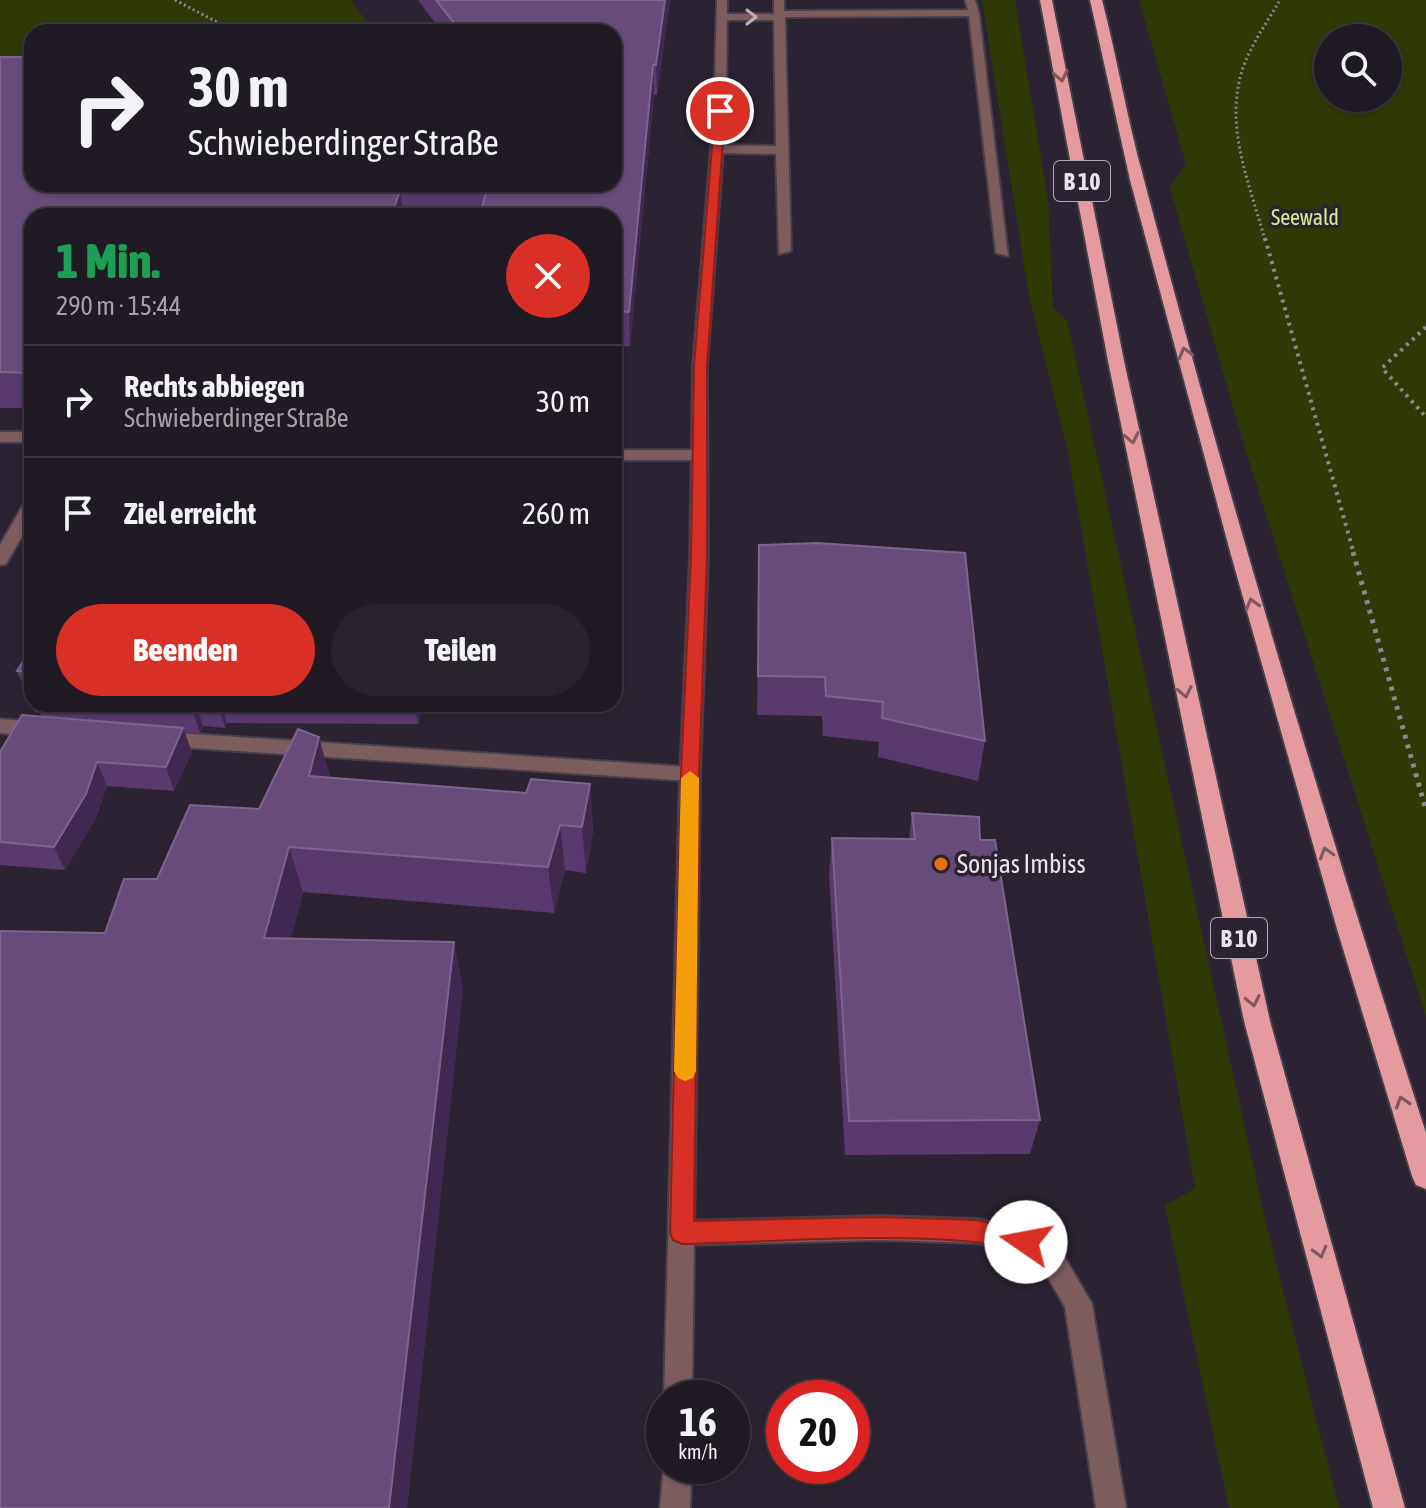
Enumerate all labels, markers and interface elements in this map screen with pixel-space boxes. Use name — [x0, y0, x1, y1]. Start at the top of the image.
one-way arrow — [745, 8, 758, 26]
map controls — [1314, 24, 1402, 112]
button: search — [1314, 24, 1402, 112]
text: 30 m — [188, 55, 289, 119]
icon: right — [56, 56, 160, 160]
one-way arrow — [1052, 70, 1069, 83]
pin — [686, 77, 754, 145]
icon: arrive — [698, 89, 742, 133]
text: Schwieberdinger Straße — [188, 121, 499, 163]
road number: B 10 — [1054, 161, 1110, 201]
park label: Seewald — [1271, 204, 1339, 230]
text: 1 Min. — [56, 233, 160, 288]
button: close — [506, 234, 590, 318]
text: 290 m · 15:44 — [56, 291, 181, 321]
one-way arrow — [1178, 347, 1194, 361]
text: Rechts abbiegen — [124, 369, 305, 403]
icon: right — [56, 379, 100, 423]
text: 30 m — [536, 384, 590, 418]
text: Schwieberdinger Straße — [124, 403, 349, 433]
one-way arrow — [1122, 431, 1139, 445]
icon: arrive — [56, 491, 100, 535]
text: Ziel erreicht — [124, 496, 256, 530]
text: 260 m — [522, 496, 590, 530]
one-way arrow — [1245, 598, 1262, 612]
button: Beenden — [56, 604, 315, 696]
button: Teilen — [331, 604, 590, 696]
one-way arrow — [1176, 685, 1193, 699]
one-way arrow — [1319, 847, 1335, 861]
place label: Sonjas Imbiss — [957, 849, 1086, 879]
marker: Sonjas Imbiss — [932, 855, 950, 873]
road number: B 10 — [1211, 918, 1267, 958]
one-way arrow — [1244, 994, 1261, 1007]
one-way arrow — [1395, 1096, 1411, 1110]
position arrow — [984, 1200, 1068, 1284]
one-way arrow — [1311, 1245, 1327, 1259]
speed limit sign: 20 — [766, 1380, 870, 1484]
text: 16 — [679, 1399, 717, 1444]
text: km/h — [678, 1440, 718, 1463]

